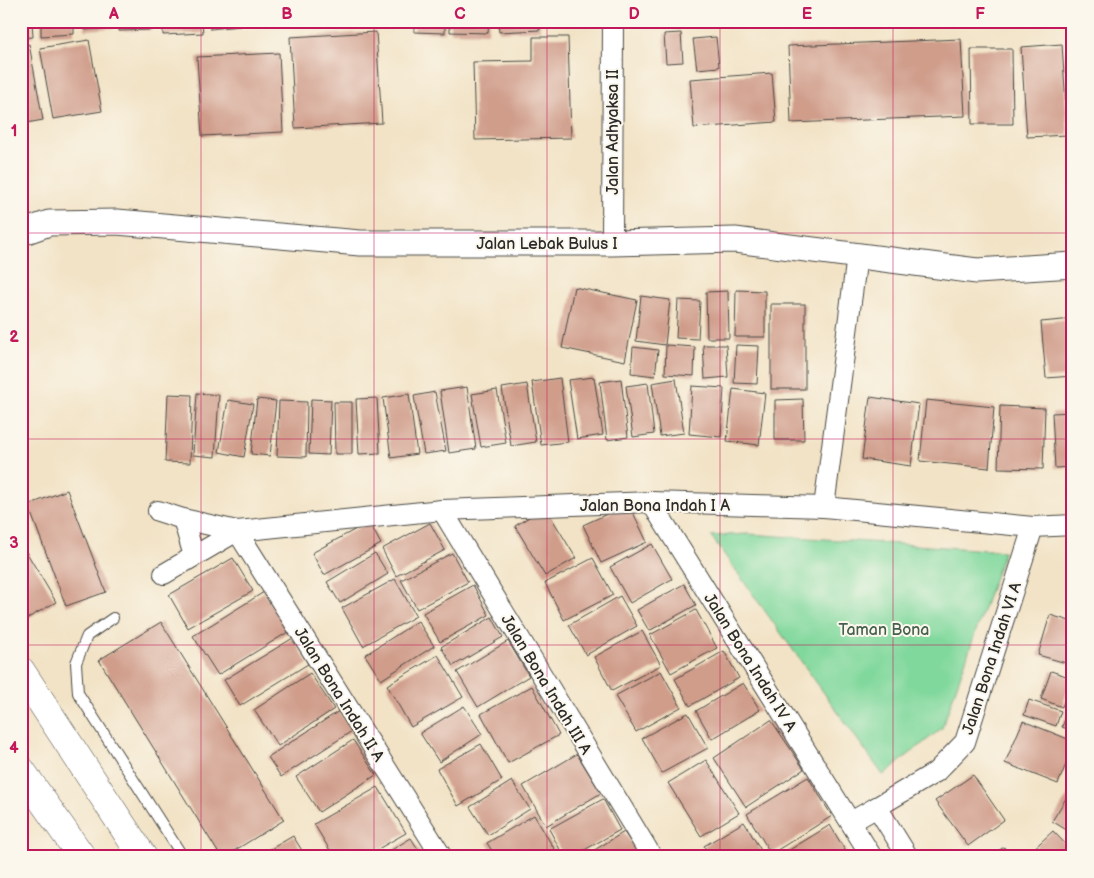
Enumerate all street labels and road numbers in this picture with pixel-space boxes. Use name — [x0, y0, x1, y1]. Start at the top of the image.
street label: Jalan Adhyaksa II — [604, 69, 623, 195]
street label: Jalan Lebak Bulus I — [477, 235, 617, 254]
street label: Jalan Bona Indah I A — [580, 497, 730, 516]
street label: Jalan Bona Indah VI A — [959, 580, 1026, 737]
street label: Jalan Bona Indah IV A — [699, 590, 800, 736]
street label: Jalan Bona Indah III A — [496, 611, 595, 758]
street label: Jalan Bona Indah II A — [290, 624, 388, 766]

